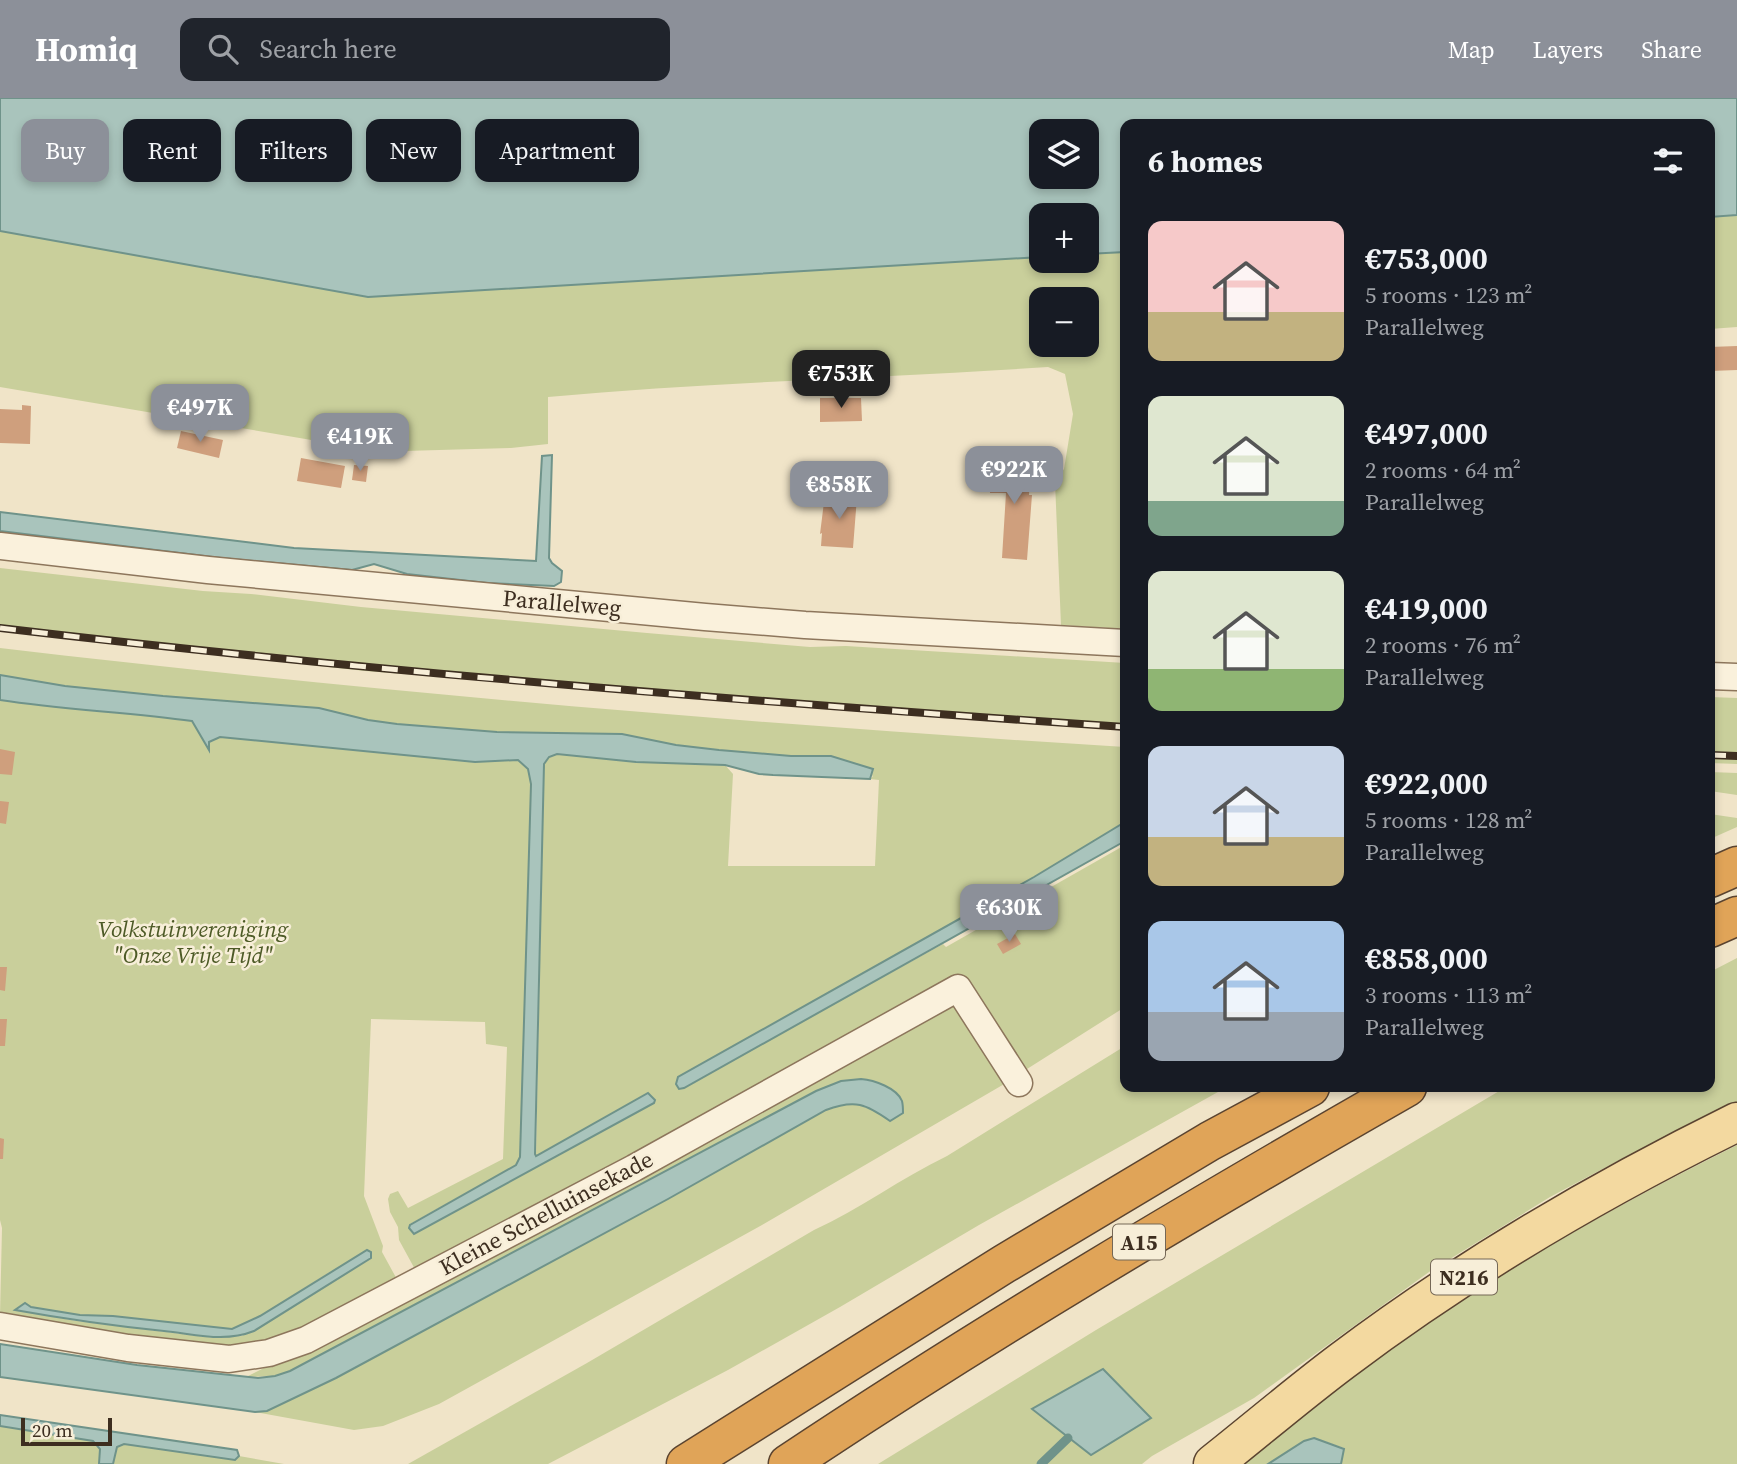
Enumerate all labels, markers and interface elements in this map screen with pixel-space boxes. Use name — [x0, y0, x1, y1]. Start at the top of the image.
search box — [180, 18, 670, 81]
text: Homiq — [35, 27, 138, 72]
icon: search — [204, 30, 242, 68]
text: Search here — [260, 31, 397, 67]
text: Map — [1448, 33, 1495, 66]
text: Layers — [1533, 33, 1603, 66]
text: Share — [1641, 33, 1702, 66]
chip: Buy — [21, 119, 109, 182]
chip: Rent — [123, 119, 221, 182]
chip: Filters — [235, 119, 352, 182]
chip: New — [366, 119, 461, 182]
chip: Apartment — [475, 119, 639, 182]
map controls — [1029, 119, 1099, 357]
button: layers — [1029, 119, 1099, 189]
text: 6 homes — [1148, 141, 1263, 182]
icon: filters — [1649, 142, 1687, 180]
button: + — [1029, 203, 1099, 273]
text: €753,000 — [1365, 238, 1488, 279]
icon: home — [1204, 249, 1288, 333]
text: 5 rooms · 123 m² — [1365, 279, 1532, 311]
button: − — [1029, 287, 1099, 357]
text: Parallelweg — [1365, 311, 1484, 343]
pin: €753K — [792, 350, 890, 410]
text: €753K — [808, 357, 874, 389]
pin: €497K — [151, 384, 249, 444]
text: €497K — [167, 391, 233, 423]
text: €497,000 — [1365, 413, 1488, 454]
pin: €419K — [311, 414, 409, 473]
text: €419K — [327, 420, 393, 452]
icon: home — [1204, 424, 1288, 508]
pin: €922K — [965, 446, 1063, 506]
text: €922K — [981, 453, 1047, 485]
text: 2 rooms · 64 m² — [1365, 454, 1521, 486]
pin: €858K — [790, 462, 888, 521]
text: €858K — [806, 468, 872, 500]
text: Parallelweg — [1365, 486, 1484, 518]
street label: Parallelweg — [501, 582, 623, 624]
text: €419,000 — [1365, 588, 1488, 629]
icon: home — [1204, 599, 1288, 683]
text: 2 rooms · 76 m² — [1365, 629, 1521, 661]
text: Parallelweg — [1365, 661, 1484, 693]
text: €922,000 — [1365, 763, 1488, 804]
icon: home — [1204, 774, 1288, 858]
text: 5 rooms · 128 m² — [1365, 804, 1532, 836]
text: Parallelweg — [1365, 836, 1484, 868]
pin: €630K — [960, 884, 1058, 944]
text: €630K — [976, 891, 1042, 923]
park label: Volkstuinvereniging "Onze Vrije Tijd" — [98, 913, 289, 971]
text: €858,000 — [1365, 938, 1488, 979]
icon: home — [1204, 949, 1288, 1033]
text: 3 rooms · 113 m² — [1365, 979, 1532, 1011]
text: Parallelweg — [1365, 1011, 1484, 1043]
street label: Kleine Schelluinsekade — [433, 1143, 659, 1283]
road number: A15 — [1113, 1224, 1165, 1260]
road number: N216 — [1431, 1260, 1497, 1294]
scale bar — [21, 1415, 112, 1447]
text: 20 m — [32, 1417, 73, 1443]

